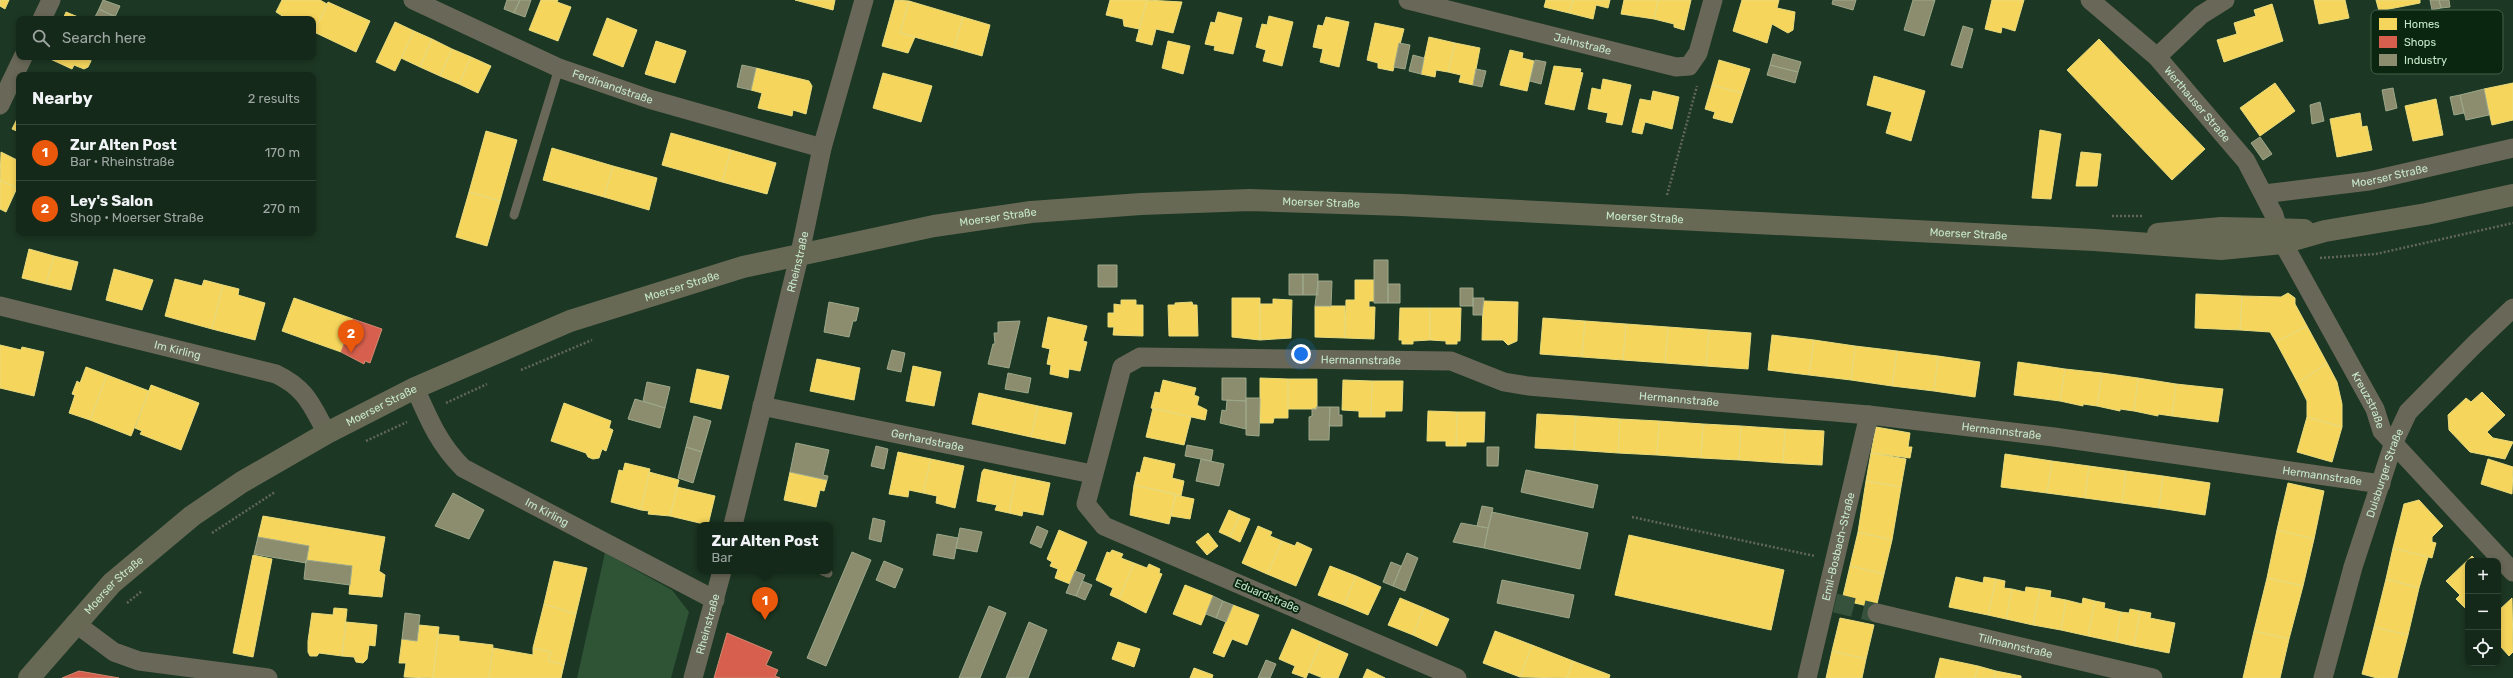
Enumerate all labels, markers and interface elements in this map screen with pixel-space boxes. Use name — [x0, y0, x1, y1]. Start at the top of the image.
legend — [2371, 10, 2503, 74]
search box — [16, 16, 316, 60]
text: Homes — [2404, 18, 2440, 31]
icon: search — [30, 27, 52, 49]
text: Search here — [62, 29, 146, 47]
street label: Jahnstraße — [1552, 30, 1613, 57]
text: Shops — [2404, 36, 2436, 49]
text: Industry — [2404, 54, 2447, 67]
street label: Werthauser Straße — [2161, 64, 2233, 144]
street label: Ferdinandstraße — [571, 67, 655, 106]
text: Nearby — [32, 88, 93, 108]
text: 2 results — [248, 91, 300, 106]
text: Zur Alten Post — [70, 136, 177, 154]
text: 1 — [42, 145, 48, 160]
text: 170 m — [265, 145, 300, 160]
text: Bar · Rheinstraße — [70, 154, 175, 169]
street label: Moerser Straße — [2351, 161, 2429, 190]
text: Ley's Salon — [70, 192, 153, 210]
street label: Moerser Straße — [1282, 195, 1360, 210]
text: 2 — [41, 201, 49, 216]
text: 270 m — [263, 201, 300, 216]
street label: Moerser Straße — [959, 205, 1037, 229]
street label: Moerser Straße — [1606, 209, 1684, 226]
text: Shop · Moerser Straße — [70, 210, 204, 225]
street label: Moerser Straße — [1929, 225, 2008, 242]
street label: Rheinstraße — [784, 230, 811, 294]
street label: Moerser Straße — [643, 268, 721, 304]
pin: 2 — [338, 320, 364, 353]
street label: Im Kirling — [153, 338, 202, 362]
your location — [1291, 344, 1311, 364]
street label: Hermannstraße — [1321, 353, 1401, 367]
street label: Kreuzstraße — [2349, 369, 2387, 430]
street label: Moerser Straße — [344, 382, 419, 429]
street label: Hermannstraße — [1639, 389, 1720, 409]
street label: Hermannstraße — [1961, 420, 2042, 442]
street label: Gerhardstraße — [890, 426, 965, 454]
street label: Duisburger Straße — [2363, 427, 2406, 519]
street label: Hermannstraße — [2282, 463, 2363, 488]
street label: Emil-Bosbach-Straße — [1819, 491, 1857, 602]
street label: Im Kirling — [523, 495, 571, 529]
popup — [697, 522, 833, 574]
text: Zur Alten Post — [712, 532, 818, 550]
text: Bar — [712, 550, 732, 565]
street label: Moerser Straße — [81, 553, 146, 617]
map controls — [2465, 558, 2501, 666]
button: + — [2465, 558, 2501, 594]
street label: Eduardstraße — [1233, 577, 1301, 615]
pin: 1 — [752, 587, 778, 620]
street label: Rheinstraße — [693, 592, 722, 656]
button: − — [2465, 594, 2501, 630]
street label: Tillmannstraße — [1977, 630, 2054, 661]
button: locate — [2465, 630, 2501, 666]

